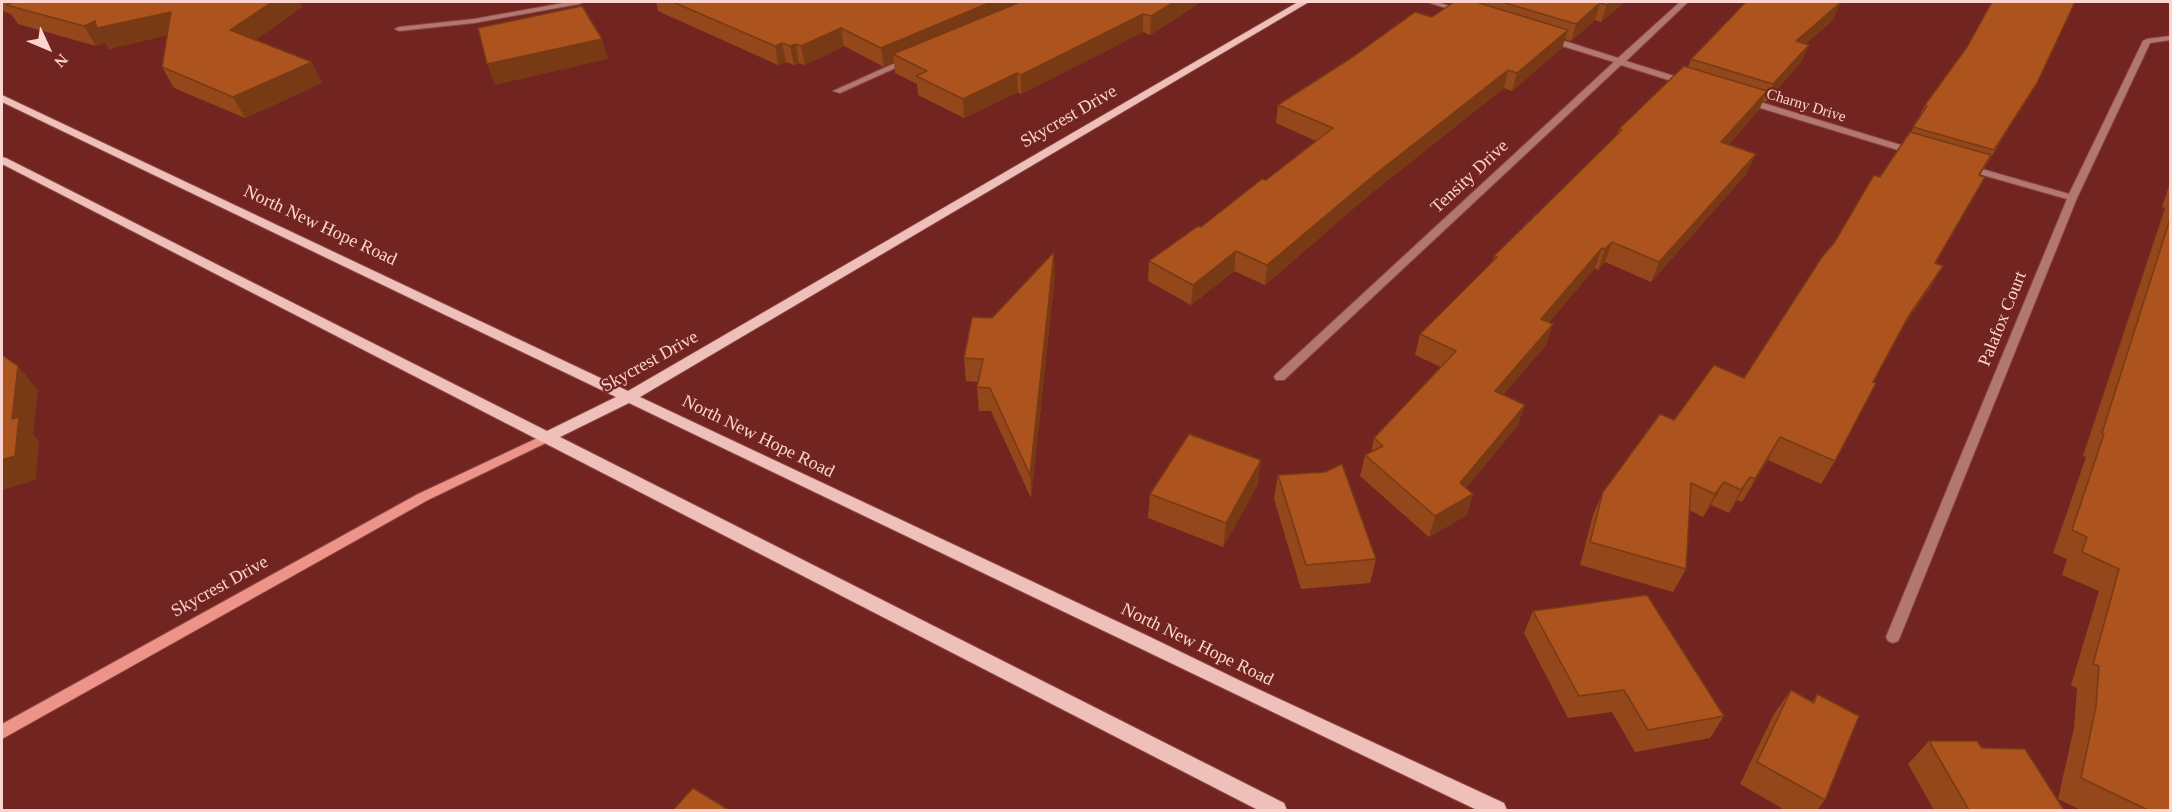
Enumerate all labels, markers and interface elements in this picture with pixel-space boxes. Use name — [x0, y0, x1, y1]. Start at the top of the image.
north arrow — [18, 18, 78, 78]
text: N — [51, 51, 71, 71]
street label: Skycrest Drive — [1017, 81, 1121, 153]
street label: Charny Drive — [1764, 85, 1848, 127]
street label: Tensity Drive — [1427, 136, 1513, 218]
street label: North New Hope Road — [240, 181, 400, 271]
street label: Palafox Court — [1974, 268, 2032, 370]
street label: Skycrest Drive — [598, 327, 702, 397]
street label: North New Hope Road — [678, 391, 838, 483]
street label: Skycrest Drive — [168, 552, 272, 622]
street label: North New Hope Road — [1117, 599, 1277, 691]

